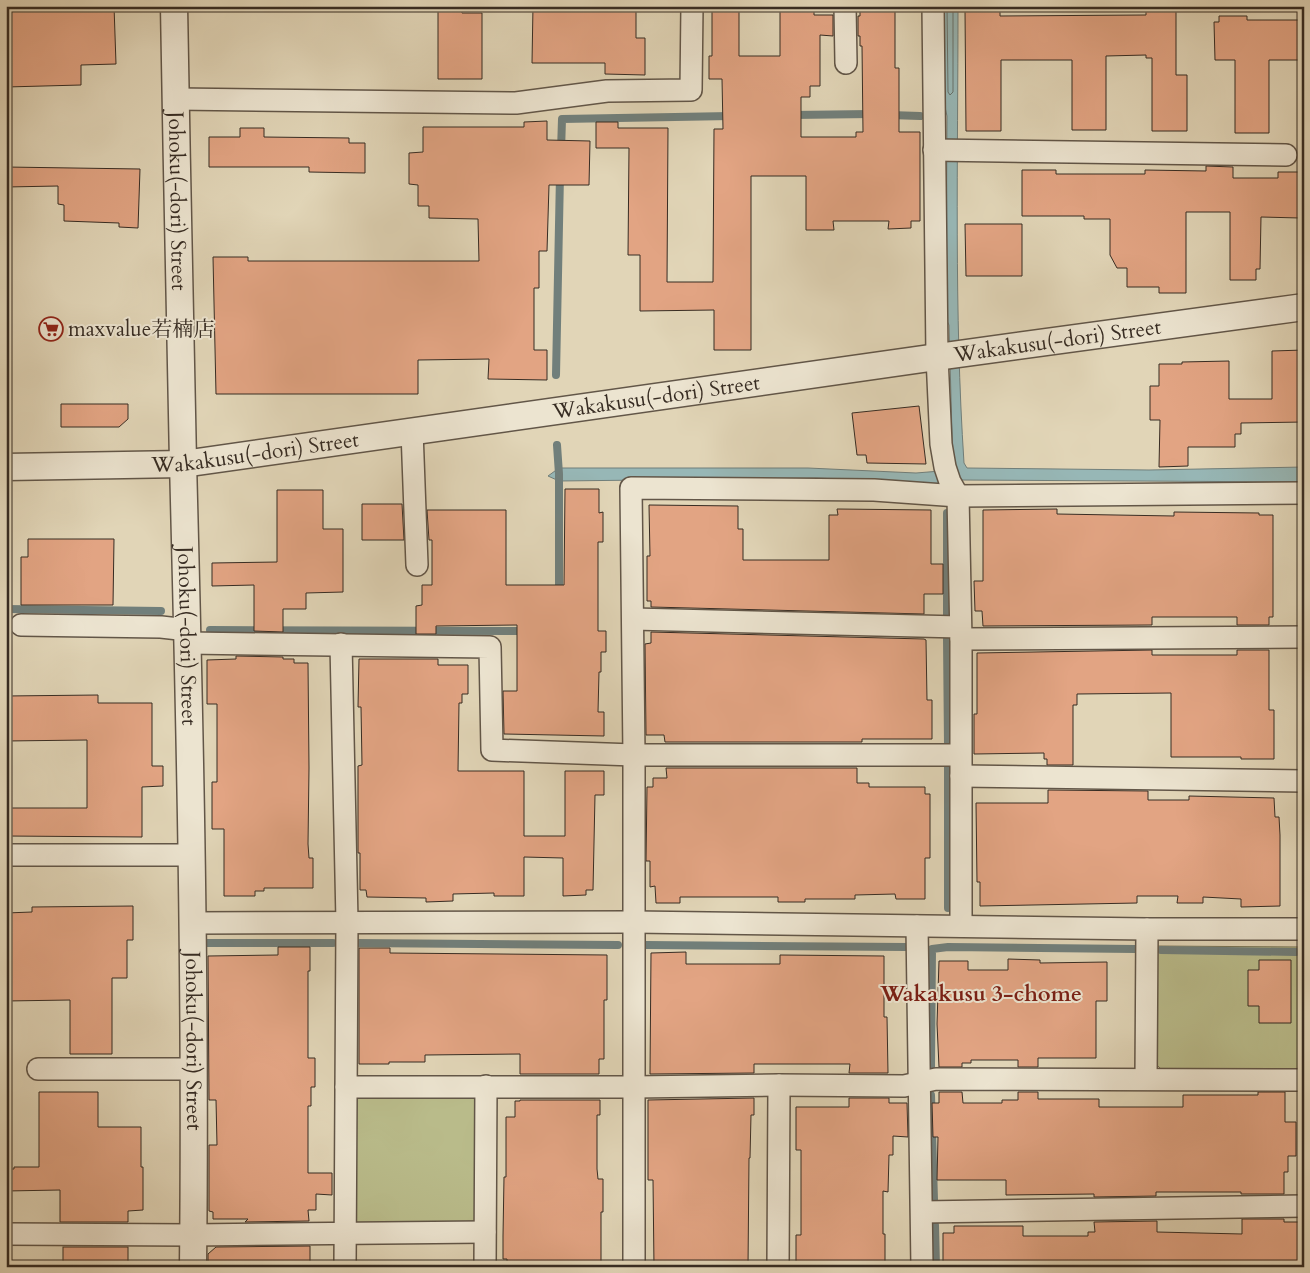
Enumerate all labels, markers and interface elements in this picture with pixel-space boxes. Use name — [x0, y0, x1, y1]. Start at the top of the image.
street label: Johoku(-dori) Street — [161, 108, 193, 291]
street label: Wakakusu(-dori) Street — [951, 313, 1163, 370]
place label: maxvalue若楠店 — [68, 315, 214, 344]
supermarket icon: maxvalue若楠店 — [38, 316, 64, 342]
street label: Wakakusu(-dori) Street — [550, 368, 762, 427]
street label: Wakakusu(-dori) Street — [150, 425, 361, 480]
street label: Johoku(-dori) Street — [170, 543, 203, 726]
street label: Johoku(-dori) Street — [178, 948, 208, 1131]
district label: Wakakusu 3-chome — [879, 979, 1082, 1009]

